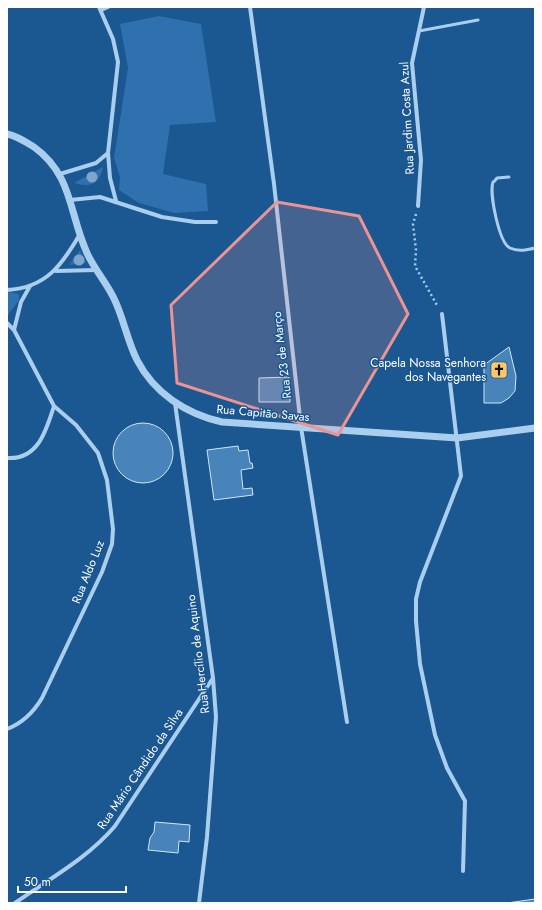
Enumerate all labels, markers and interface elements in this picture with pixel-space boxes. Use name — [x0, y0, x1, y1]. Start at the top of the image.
street label: Rua Jardim Costa Azul — [395, 61, 419, 175]
street label: Rua 23 de Março — [268, 310, 296, 400]
place label: Capela Nossa Senhora dos Navegantes — [370, 354, 486, 386]
church icon: Capela Nossa Senhora dos Navegantes — [489, 360, 509, 380]
street label: Rua Capitão Savas — [216, 400, 310, 426]
street label: Rua Aldo Luz — [67, 537, 109, 606]
street label: Rua Hercílio de Aquino — [182, 593, 214, 714]
street label: Rua Mário Cândido da Silva — [93, 705, 187, 833]
scale bar — [18, 868, 126, 894]
text: 50 m — [24, 873, 51, 891]

